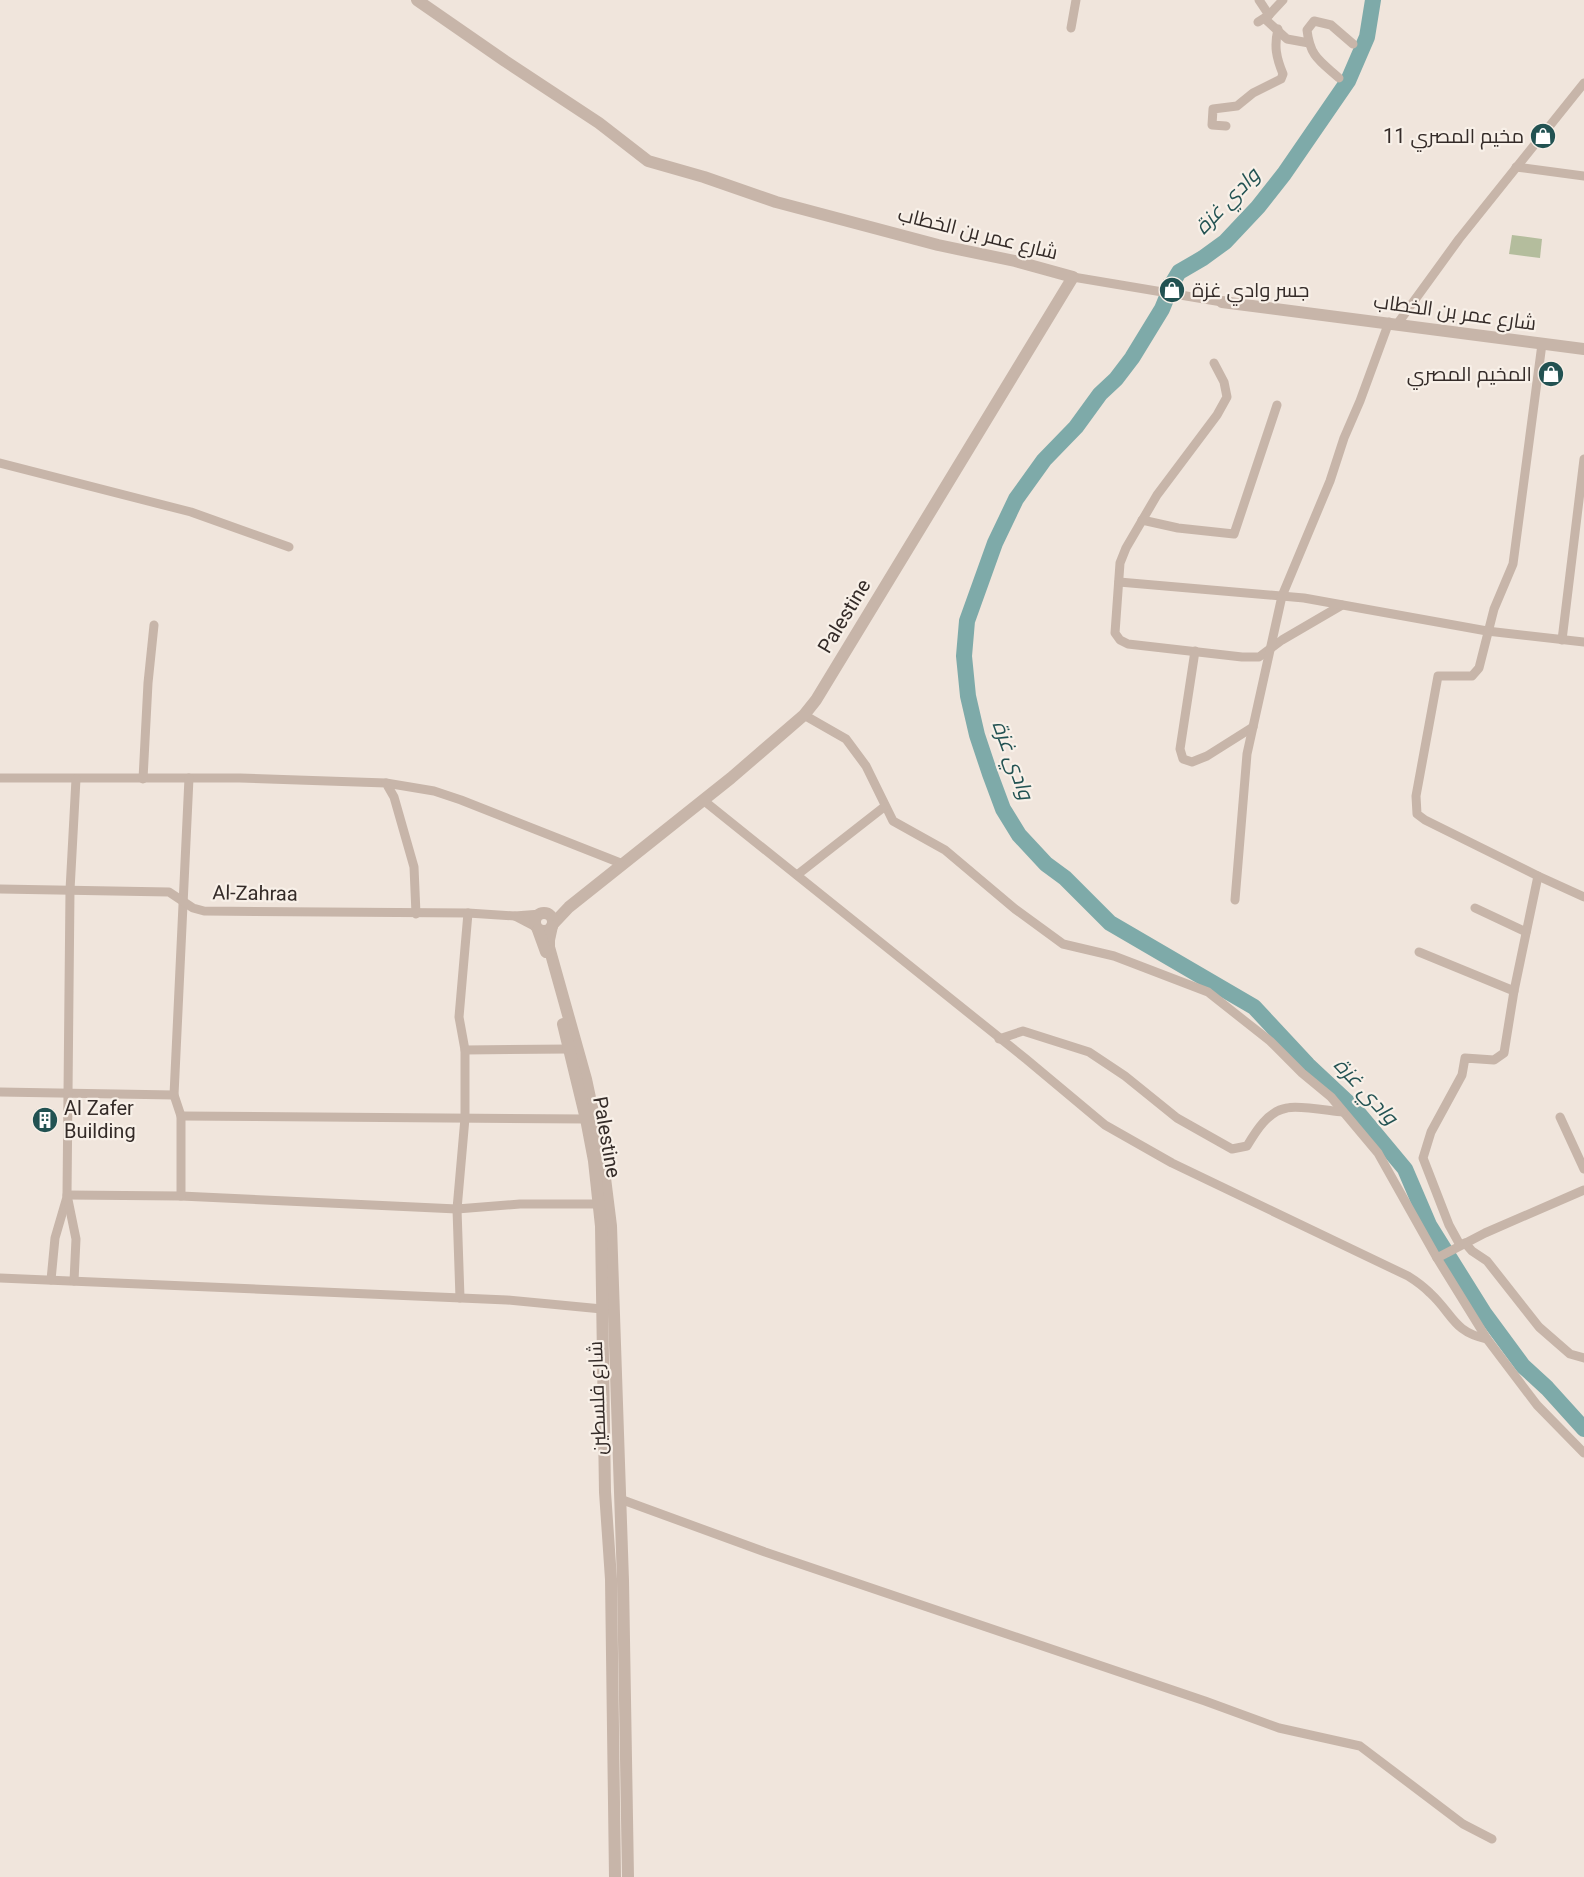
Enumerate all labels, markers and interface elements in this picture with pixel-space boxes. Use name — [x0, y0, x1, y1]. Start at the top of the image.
shop icon: مخيم المصري 11 — [1528, 121, 1558, 151]
place label: مخيم المصري 11 — [1383, 124, 1524, 152]
water label: وادي غزة — [1190, 162, 1269, 242]
street label: شارع عمر بن الخطاب — [895, 202, 1060, 266]
shop icon: جسر وادي غزة — [1157, 275, 1187, 305]
place label: جسر وادي غزة — [1192, 278, 1309, 306]
street label: شارع عمر بن الخطاب — [1372, 289, 1538, 337]
shop icon: المخيم المصري — [1536, 359, 1566, 389]
place label: المخيم المصري — [1407, 362, 1532, 390]
street label: Palestine — [813, 575, 875, 657]
water label: وادي غزة — [983, 717, 1039, 806]
street label: Al-Zahraa — [212, 880, 298, 906]
water label: وادي غزة — [1326, 1053, 1404, 1134]
street label: Palestine — [588, 1094, 626, 1180]
place label: Al Zafer Building — [64, 1096, 136, 1143]
building icon: Al Zafer Building — [30, 1105, 60, 1135]
street label: شارع فلسطين — [583, 1341, 613, 1455]

